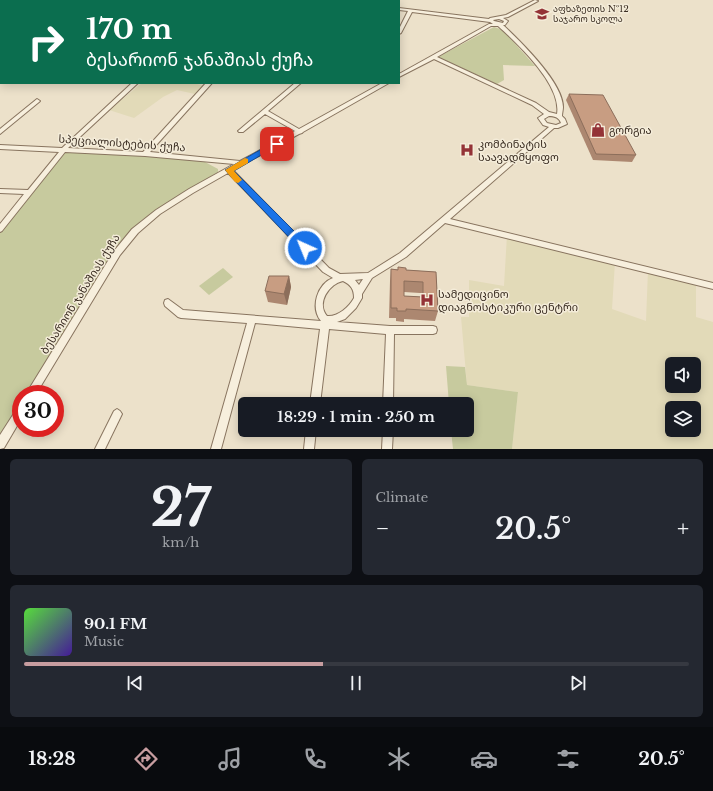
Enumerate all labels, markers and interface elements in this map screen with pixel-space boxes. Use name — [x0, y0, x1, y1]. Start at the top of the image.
place label: აფხაზეთის №12 საჯარო სკოლა — [553, 3, 629, 25]
school or university icon: აფხაზეთის №12 საჯარო სკოლა — [534, 6, 550, 22]
text: 170 m — [86, 12, 172, 47]
icon: right — [20, 16, 72, 68]
text: ბესარიონ ჯანაშიას ქუჩა — [86, 49, 313, 71]
shop icon: გორგია — [590, 122, 606, 138]
place label: გორგია — [609, 123, 652, 137]
pin — [260, 127, 294, 161]
street label: სპეციალისტების ქუჩა — [58, 132, 186, 154]
icon: arrive — [266, 133, 288, 155]
place label: კომბინატის საავადმყოფო — [478, 137, 559, 164]
hospital icon: კომბინატის საავადმყოფო — [459, 142, 475, 158]
position arrow — [284, 227, 326, 269]
street label: ბესარიონ ჯანაშიას ქუჩა — [37, 231, 123, 357]
place label: სამედიცინო დიაგნოსტიკური ცენტრი — [438, 287, 578, 314]
hospital icon: სამედიცინო დიაგნოსტიკური ცენტრი — [419, 292, 435, 308]
map controls — [665, 357, 701, 437]
button: sound — [665, 357, 701, 393]
speed limit sign: 30 — [12, 385, 64, 437]
button: layers — [665, 401, 701, 437]
text: 18:29 · 1 min · 250 m — [277, 407, 435, 426]
text: 27 — [150, 476, 211, 540]
text: Climate — [376, 489, 428, 506]
text: 20.5° — [495, 510, 571, 547]
text: − — [376, 515, 389, 542]
text: + — [677, 515, 689, 542]
text: km/h — [162, 534, 199, 551]
text: 90.1 FM — [84, 614, 147, 633]
text: Music — [84, 633, 124, 650]
icon: previous — [124, 672, 146, 694]
icon: pause — [345, 672, 367, 694]
icon: next — [567, 672, 589, 694]
icon: directions — [132, 745, 160, 773]
icon: music — [216, 745, 244, 773]
icon: phone — [301, 745, 329, 773]
icon: climate — [385, 745, 413, 773]
icon: car — [470, 745, 498, 773]
icon: filters — [554, 745, 582, 773]
text: 18:28 — [28, 748, 76, 770]
text: 20.5° — [638, 748, 685, 770]

